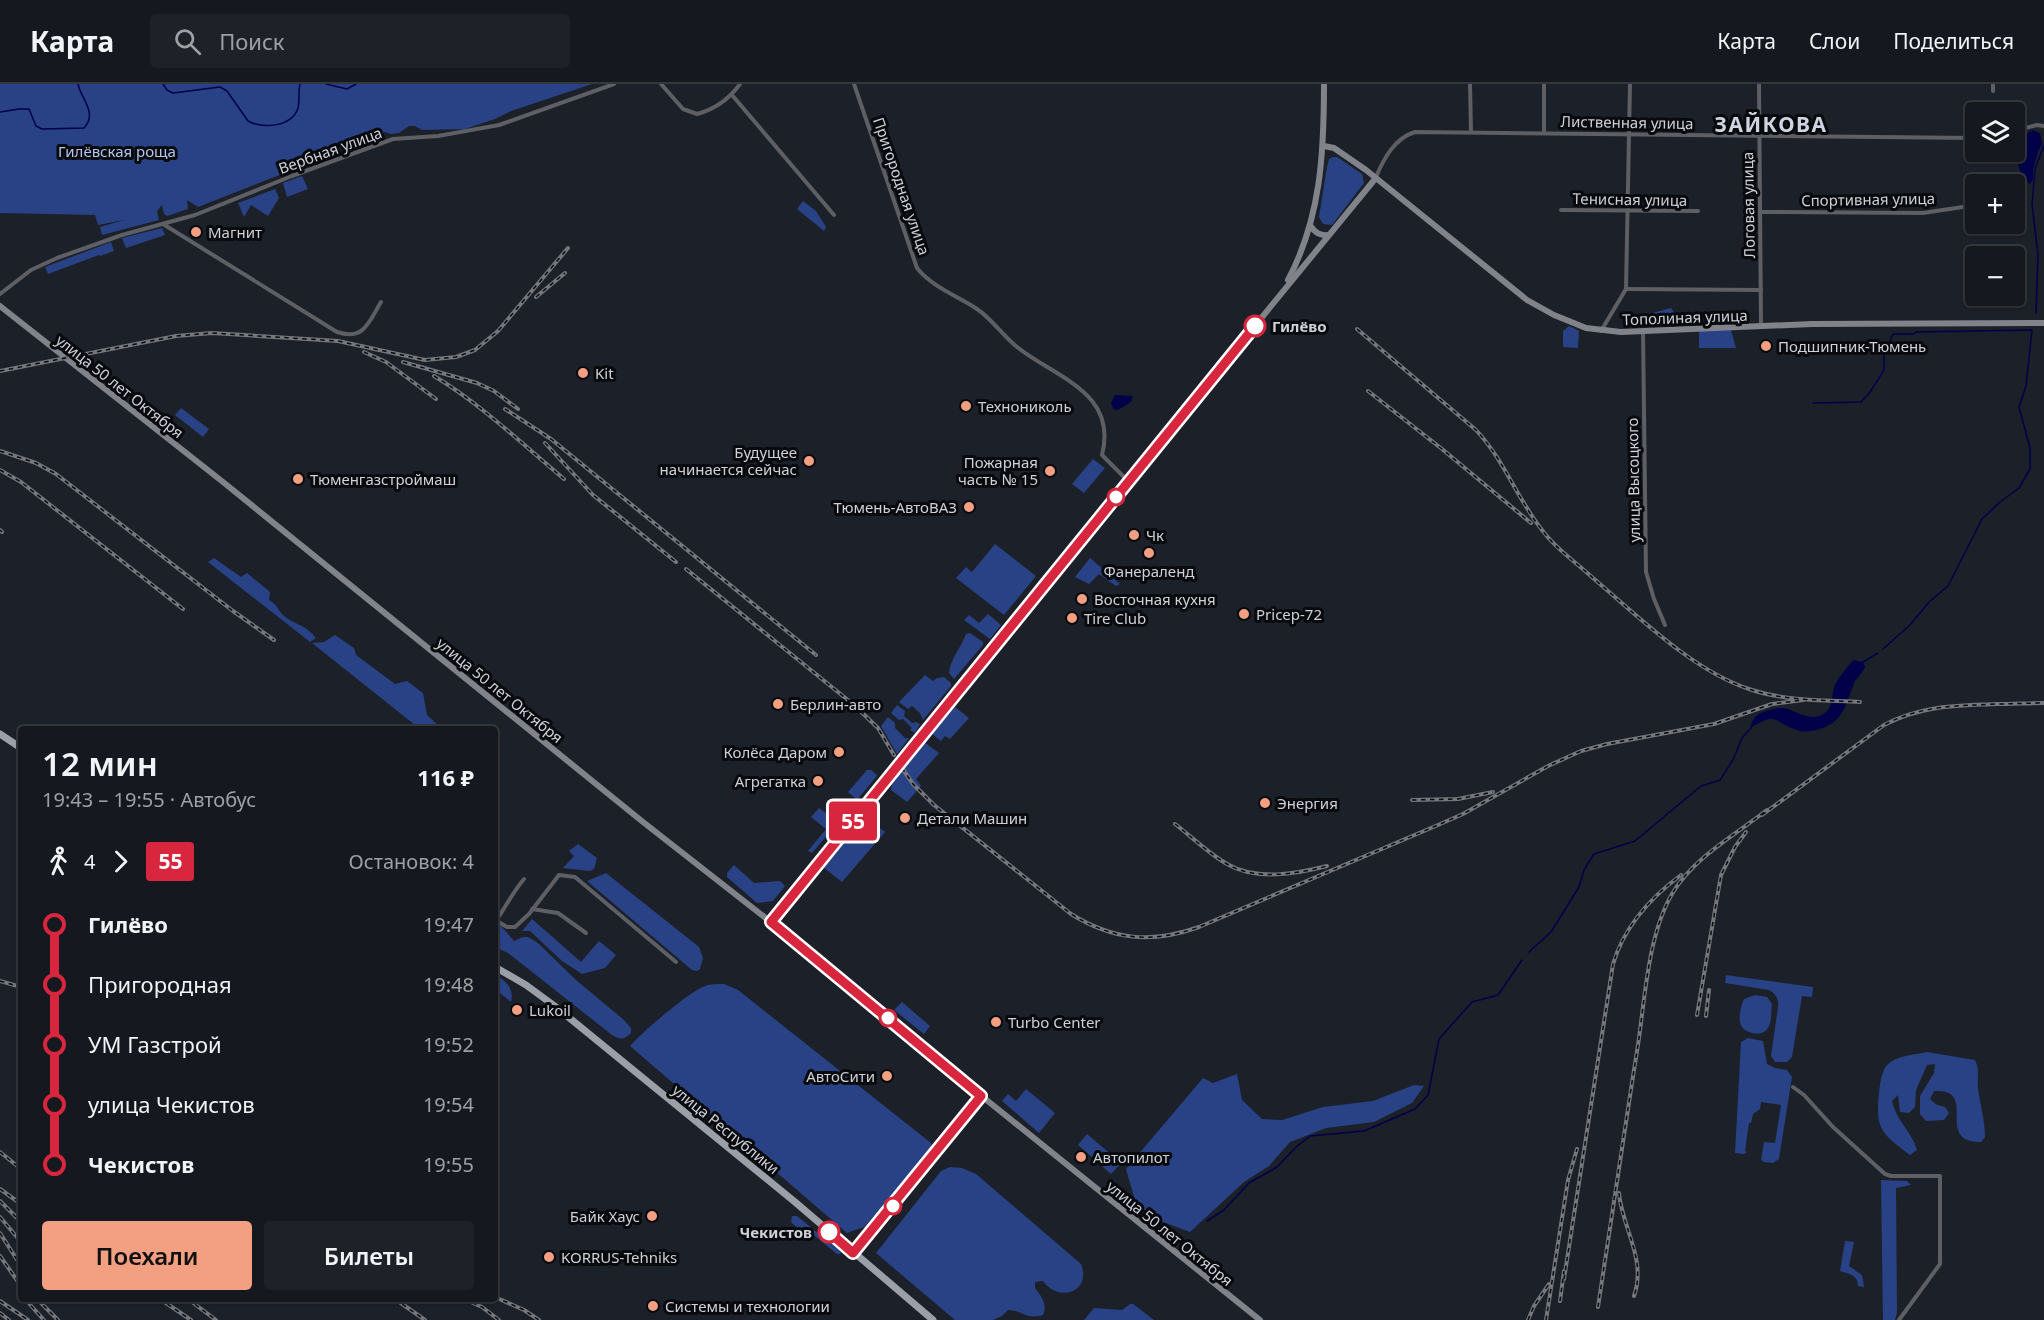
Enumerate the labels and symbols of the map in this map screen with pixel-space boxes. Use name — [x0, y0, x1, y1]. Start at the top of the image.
district label: ЗАЙКОВА — [1715, 110, 1827, 138]
street label: Лиственная улица — [1560, 111, 1694, 133]
street label: Пригородная улица — [869, 114, 935, 258]
street label: Вербная улица — [275, 122, 385, 178]
park label: Гилёвская роща — [58, 141, 176, 161]
street label: Логовая улица — [1737, 152, 1759, 258]
street label: Тенисная улица — [1573, 188, 1687, 210]
street label: Спортивная улица — [1801, 188, 1935, 210]
place label: Магнит — [208, 222, 262, 242]
marker: Магнит — [189, 225, 203, 239]
street label: Тополиная улица — [1622, 305, 1748, 329]
marker: Гилёво — [1244, 315, 1266, 337]
place label: Гилёво — [1272, 316, 1326, 336]
street label: улица 50 лет Октября — [52, 330, 188, 442]
place label: Подшипник-Тюмень — [1778, 336, 1926, 356]
marker: Подшипник-Тюмень — [1759, 339, 1773, 353]
place label: Kit — [595, 363, 614, 383]
marker: Kit — [576, 366, 590, 380]
place label: Технониколь — [978, 396, 1072, 416]
marker: Технониколь — [959, 399, 973, 413]
street label: улица Высоцкого — [1622, 417, 1644, 543]
place label: Будущее начинается сейчас — [660, 442, 797, 479]
place label: Пожарная часть № 15 — [958, 452, 1038, 489]
marker: Будущее начинается сейчас — [802, 454, 816, 468]
marker: Пожарная часть № 15 — [1043, 464, 1057, 478]
place label: Тюменгазстроймаш — [310, 469, 456, 489]
marker: Тюменгазстроймаш — [291, 472, 305, 486]
unlabelled marker — [1107, 488, 1125, 506]
place label: Тюмень-АвтоВАЗ — [834, 497, 957, 517]
marker: Тюмень-АвтоВАЗ — [962, 500, 976, 514]
place label: Чк — [1146, 525, 1164, 545]
marker: Чк — [1127, 528, 1141, 542]
marker: Фанераленд — [1142, 546, 1156, 560]
place label: Фанераленд — [1104, 561, 1194, 581]
place label: Восточная кухня — [1094, 589, 1216, 609]
marker: Восточная кухня — [1075, 592, 1089, 606]
place label: Pricep-72 — [1256, 604, 1322, 624]
marker: Pricep-72 — [1237, 607, 1251, 621]
place label: Tire Club — [1084, 608, 1146, 628]
marker: Tire Club — [1065, 611, 1079, 625]
street label: улица 50 лет Октября — [433, 633, 567, 747]
place label: Берлин-авто — [790, 694, 881, 714]
marker: Берлин-авто — [771, 697, 785, 711]
place label: Колёса Даром — [723, 742, 827, 762]
marker: Колёса Даром — [832, 745, 846, 759]
place label: Агрегатка — [735, 771, 806, 791]
marker: Агрегатка — [811, 774, 825, 788]
place label: Энергия — [1277, 793, 1338, 813]
marker: Энергия — [1258, 796, 1272, 810]
line badge: 55 — [826, 802, 880, 840]
place label: Детали Машин — [917, 808, 1027, 828]
marker: Детали Машин — [898, 811, 912, 825]
place label: Lukoil — [529, 1000, 571, 1020]
marker: Lukoil — [510, 1003, 524, 1017]
unlabelled marker — [879, 1009, 897, 1027]
place label: Turbo Center — [1008, 1012, 1101, 1032]
marker: Turbo Center — [989, 1015, 1003, 1029]
place label: АвтоСити — [806, 1066, 875, 1086]
marker: АвтоСити — [880, 1069, 894, 1083]
street label: улица Республики — [668, 1080, 784, 1178]
place label: Автопилот — [1093, 1147, 1170, 1167]
marker: Автопилот — [1074, 1150, 1088, 1164]
street label: улица 50 лет Октября — [1103, 1176, 1237, 1290]
unlabelled marker — [884, 1197, 902, 1215]
place label: Байк Хаус — [570, 1206, 640, 1226]
marker: Байк Хаус — [645, 1209, 659, 1223]
marker: Чекистов — [818, 1221, 840, 1243]
place label: Чекистов — [740, 1222, 812, 1242]
place label: KORRUS-Tehniks — [561, 1247, 677, 1267]
marker: KORRUS-Tehniks — [542, 1250, 556, 1264]
place label: Системы и технологии — [665, 1296, 830, 1316]
marker: Системы и технологии — [646, 1299, 660, 1313]

